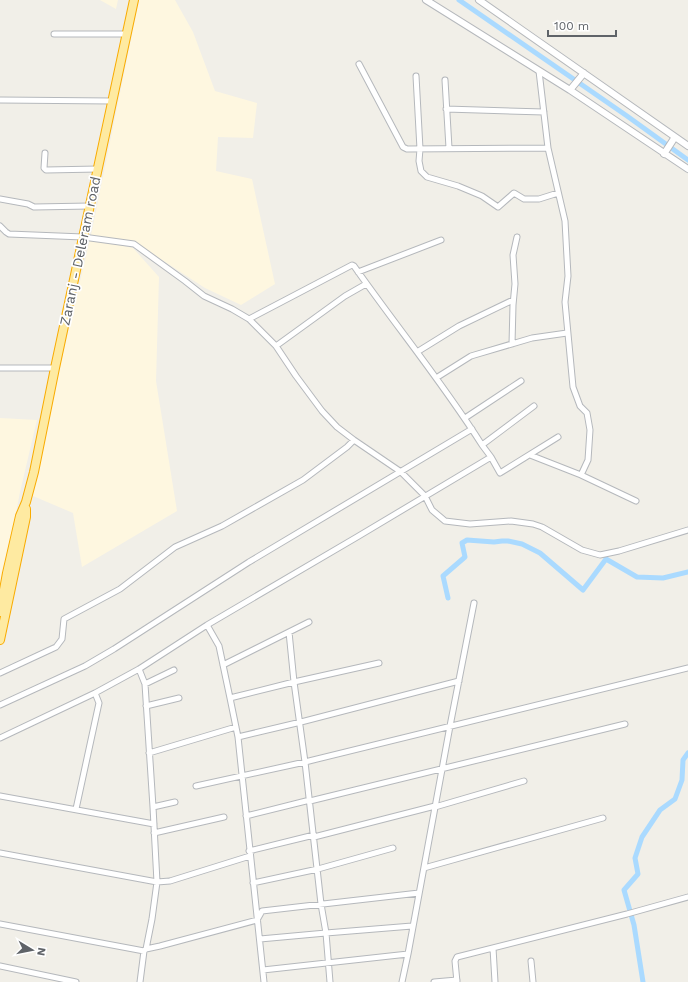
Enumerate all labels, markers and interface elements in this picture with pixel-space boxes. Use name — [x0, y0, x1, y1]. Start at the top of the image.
scale bar — [548, 12, 616, 38]
text: 100 m — [554, 19, 589, 33]
street label: Zaranj - Deleram road — [56, 175, 104, 327]
north arrow — [12, 930, 52, 970]
text: N — [34, 947, 48, 957]

